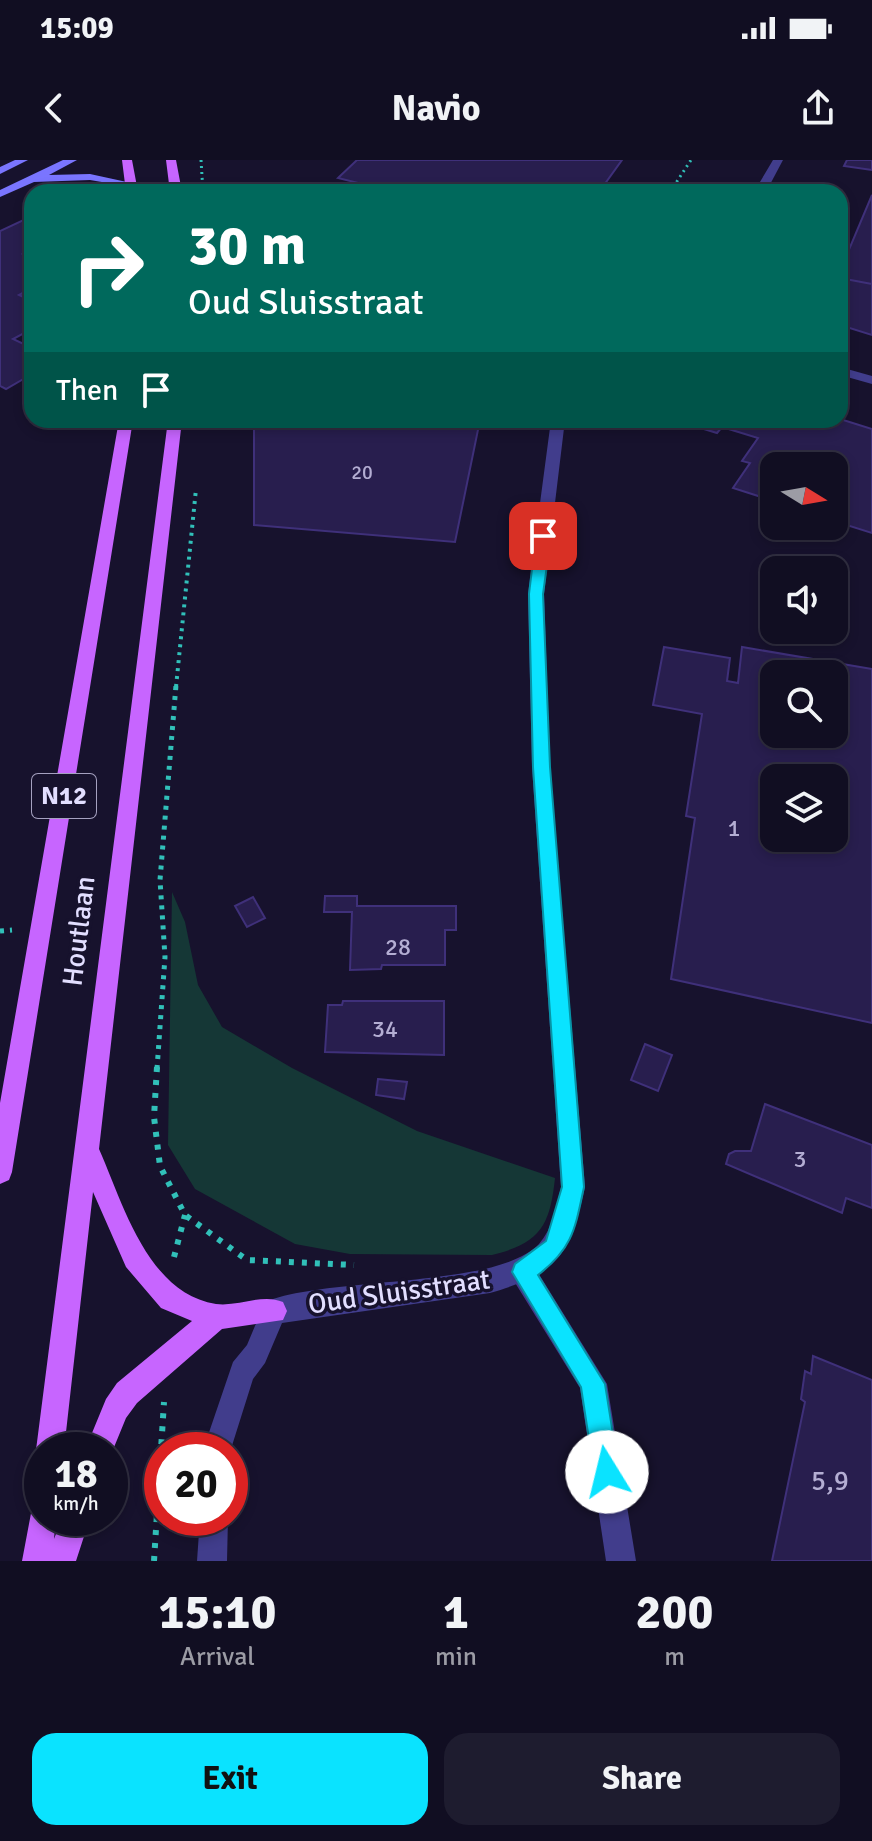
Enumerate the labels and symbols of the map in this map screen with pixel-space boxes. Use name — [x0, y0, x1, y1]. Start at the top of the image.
north arrow — [760, 452, 848, 540]
house number: 20 — [351, 460, 373, 485]
pin — [509, 502, 577, 570]
road number: N12 — [32, 774, 96, 818]
house number: 1 — [728, 813, 740, 843]
street label: Houtlaan — [55, 874, 103, 988]
house number: 28 — [385, 932, 411, 962]
house number: 34 — [372, 1014, 398, 1044]
house number: 3 — [794, 1144, 806, 1174]
street label: Oud Sluisstraat — [306, 1262, 492, 1322]
position arrow — [565, 1430, 649, 1514]
speed limit sign: 20 — [144, 1432, 248, 1536]
house number: 5,9 — [811, 1464, 849, 1498]

